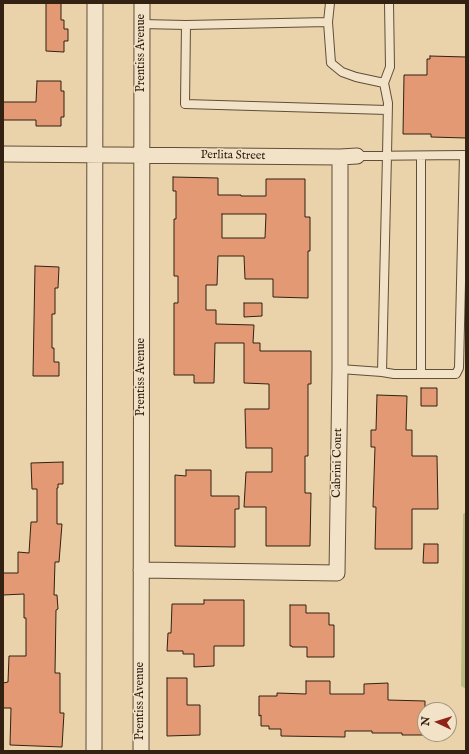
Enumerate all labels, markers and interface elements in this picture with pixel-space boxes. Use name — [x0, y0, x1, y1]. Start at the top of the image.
street label: Prentiss Avenue — [135, 14, 149, 92]
street label: Perlita Street — [200, 148, 266, 164]
street label: Prentiss Avenue — [135, 338, 149, 416]
street label: Cabrini Court — [330, 428, 346, 498]
street label: Prentiss Avenue — [134, 662, 148, 740]
north arrow — [417, 702, 457, 742]
text: N — [419, 716, 433, 726]

